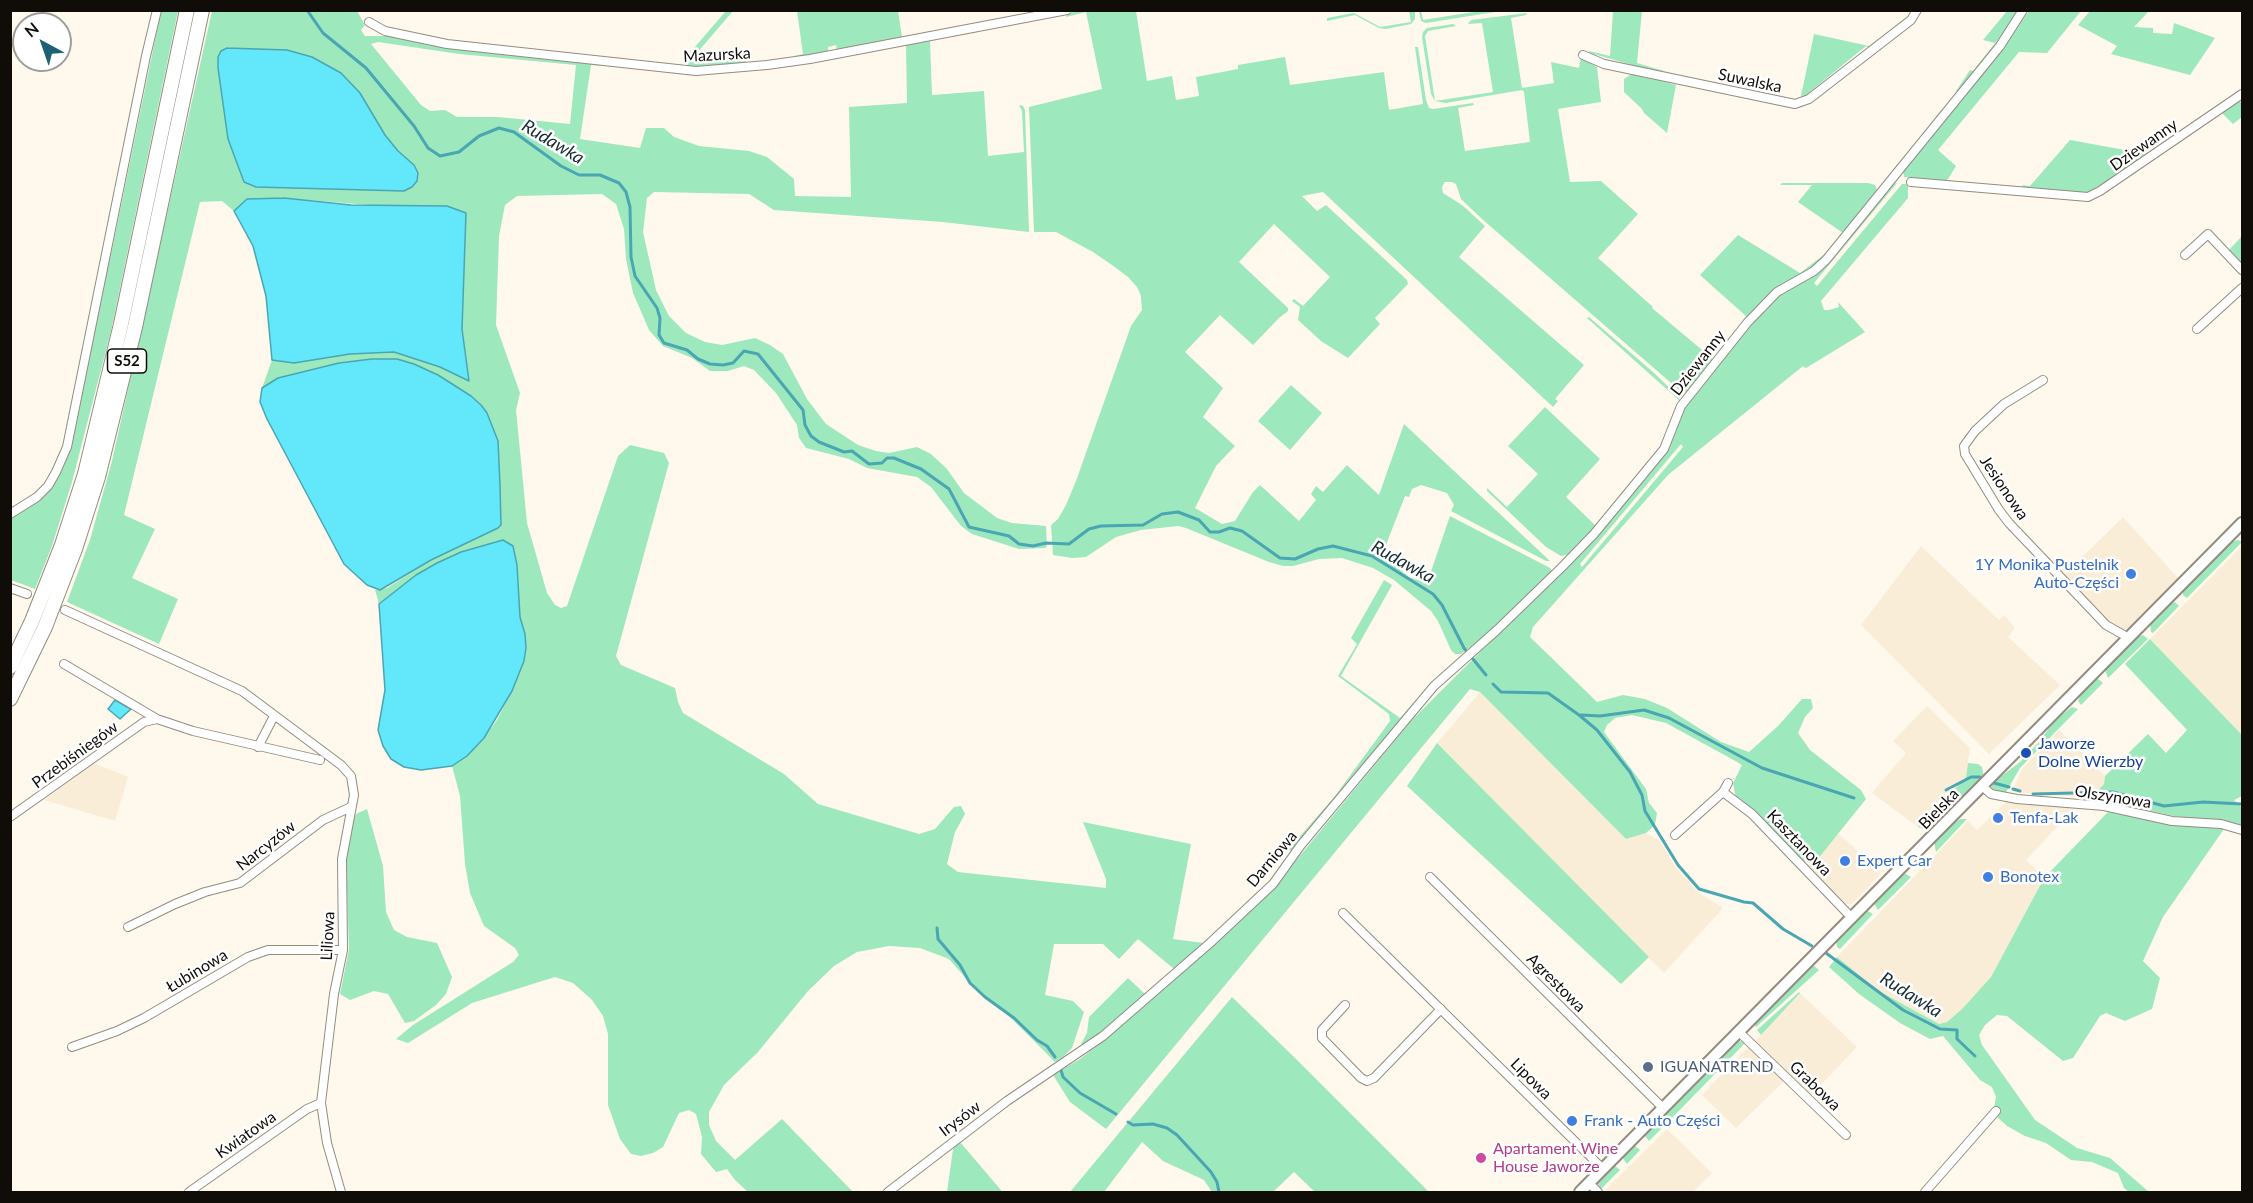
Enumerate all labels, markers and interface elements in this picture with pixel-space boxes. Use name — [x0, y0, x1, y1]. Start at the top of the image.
north arrow — [12, 12, 72, 72]
text: N — [21, 18, 42, 41]
street label: Mazurska — [683, 44, 751, 66]
street label: Suwalska — [1716, 65, 1784, 97]
water label: Rudawka — [518, 115, 588, 169]
street label: Dziewanny — [2107, 115, 2181, 175]
street label: Dziewanny — [1666, 326, 1730, 400]
road number: S52 — [108, 349, 146, 373]
street label: Jesionowa — [1976, 452, 2032, 524]
water label: Rudawka — [1368, 536, 1438, 588]
place label: 1Y Monika Pustelnik Auto-Części — [1975, 555, 2119, 593]
marker: 1Y Monika Pustelnik Auto-Części — [2124, 567, 2138, 581]
street label: Przebiśniegów — [28, 717, 122, 793]
place label: Jaworze Dolne Wierzby — [2038, 734, 2143, 772]
marker: Jaworze Dolne Wierzby — [2019, 746, 2033, 760]
street label: Olszynowa — [2073, 781, 2153, 813]
street label: Bielska — [1915, 785, 1963, 833]
street label: Kasztanowa — [1763, 806, 1835, 880]
place label: Tenfa-Lak — [2010, 808, 2078, 828]
marker: Tenfa-Lak — [1991, 811, 2005, 825]
street label: Narcyzów — [233, 817, 299, 875]
street label: Darniowa — [1243, 827, 1301, 891]
place label: Expert Car — [1857, 851, 1932, 871]
marker: Expert Car — [1838, 854, 1852, 868]
place label: Bonotex — [2000, 867, 2059, 887]
marker: Bonotex — [1981, 870, 1995, 884]
street label: Liliowa — [317, 911, 339, 961]
street label: Łubinowa — [163, 945, 231, 997]
street label: Agrestowa — [1523, 950, 1589, 1016]
water label: Rudawka — [1876, 968, 1946, 1022]
street label: Lipowa — [1506, 1054, 1556, 1104]
place label: IGUANATREND — [1660, 1057, 1774, 1077]
street label: Grabowa — [1785, 1057, 1845, 1115]
marker: IGUANATREND — [1641, 1060, 1655, 1074]
street label: Irysów — [936, 1097, 984, 1141]
street label: Kwiatowa — [212, 1107, 280, 1163]
place label: Frank - Auto Części — [1584, 1111, 1720, 1131]
marker: Frank - Auto Części — [1565, 1114, 1579, 1128]
place label: Apartament Wine House Jaworze — [1493, 1139, 1618, 1177]
marker: Apartament Wine House Jaworze — [1474, 1151, 1488, 1165]

